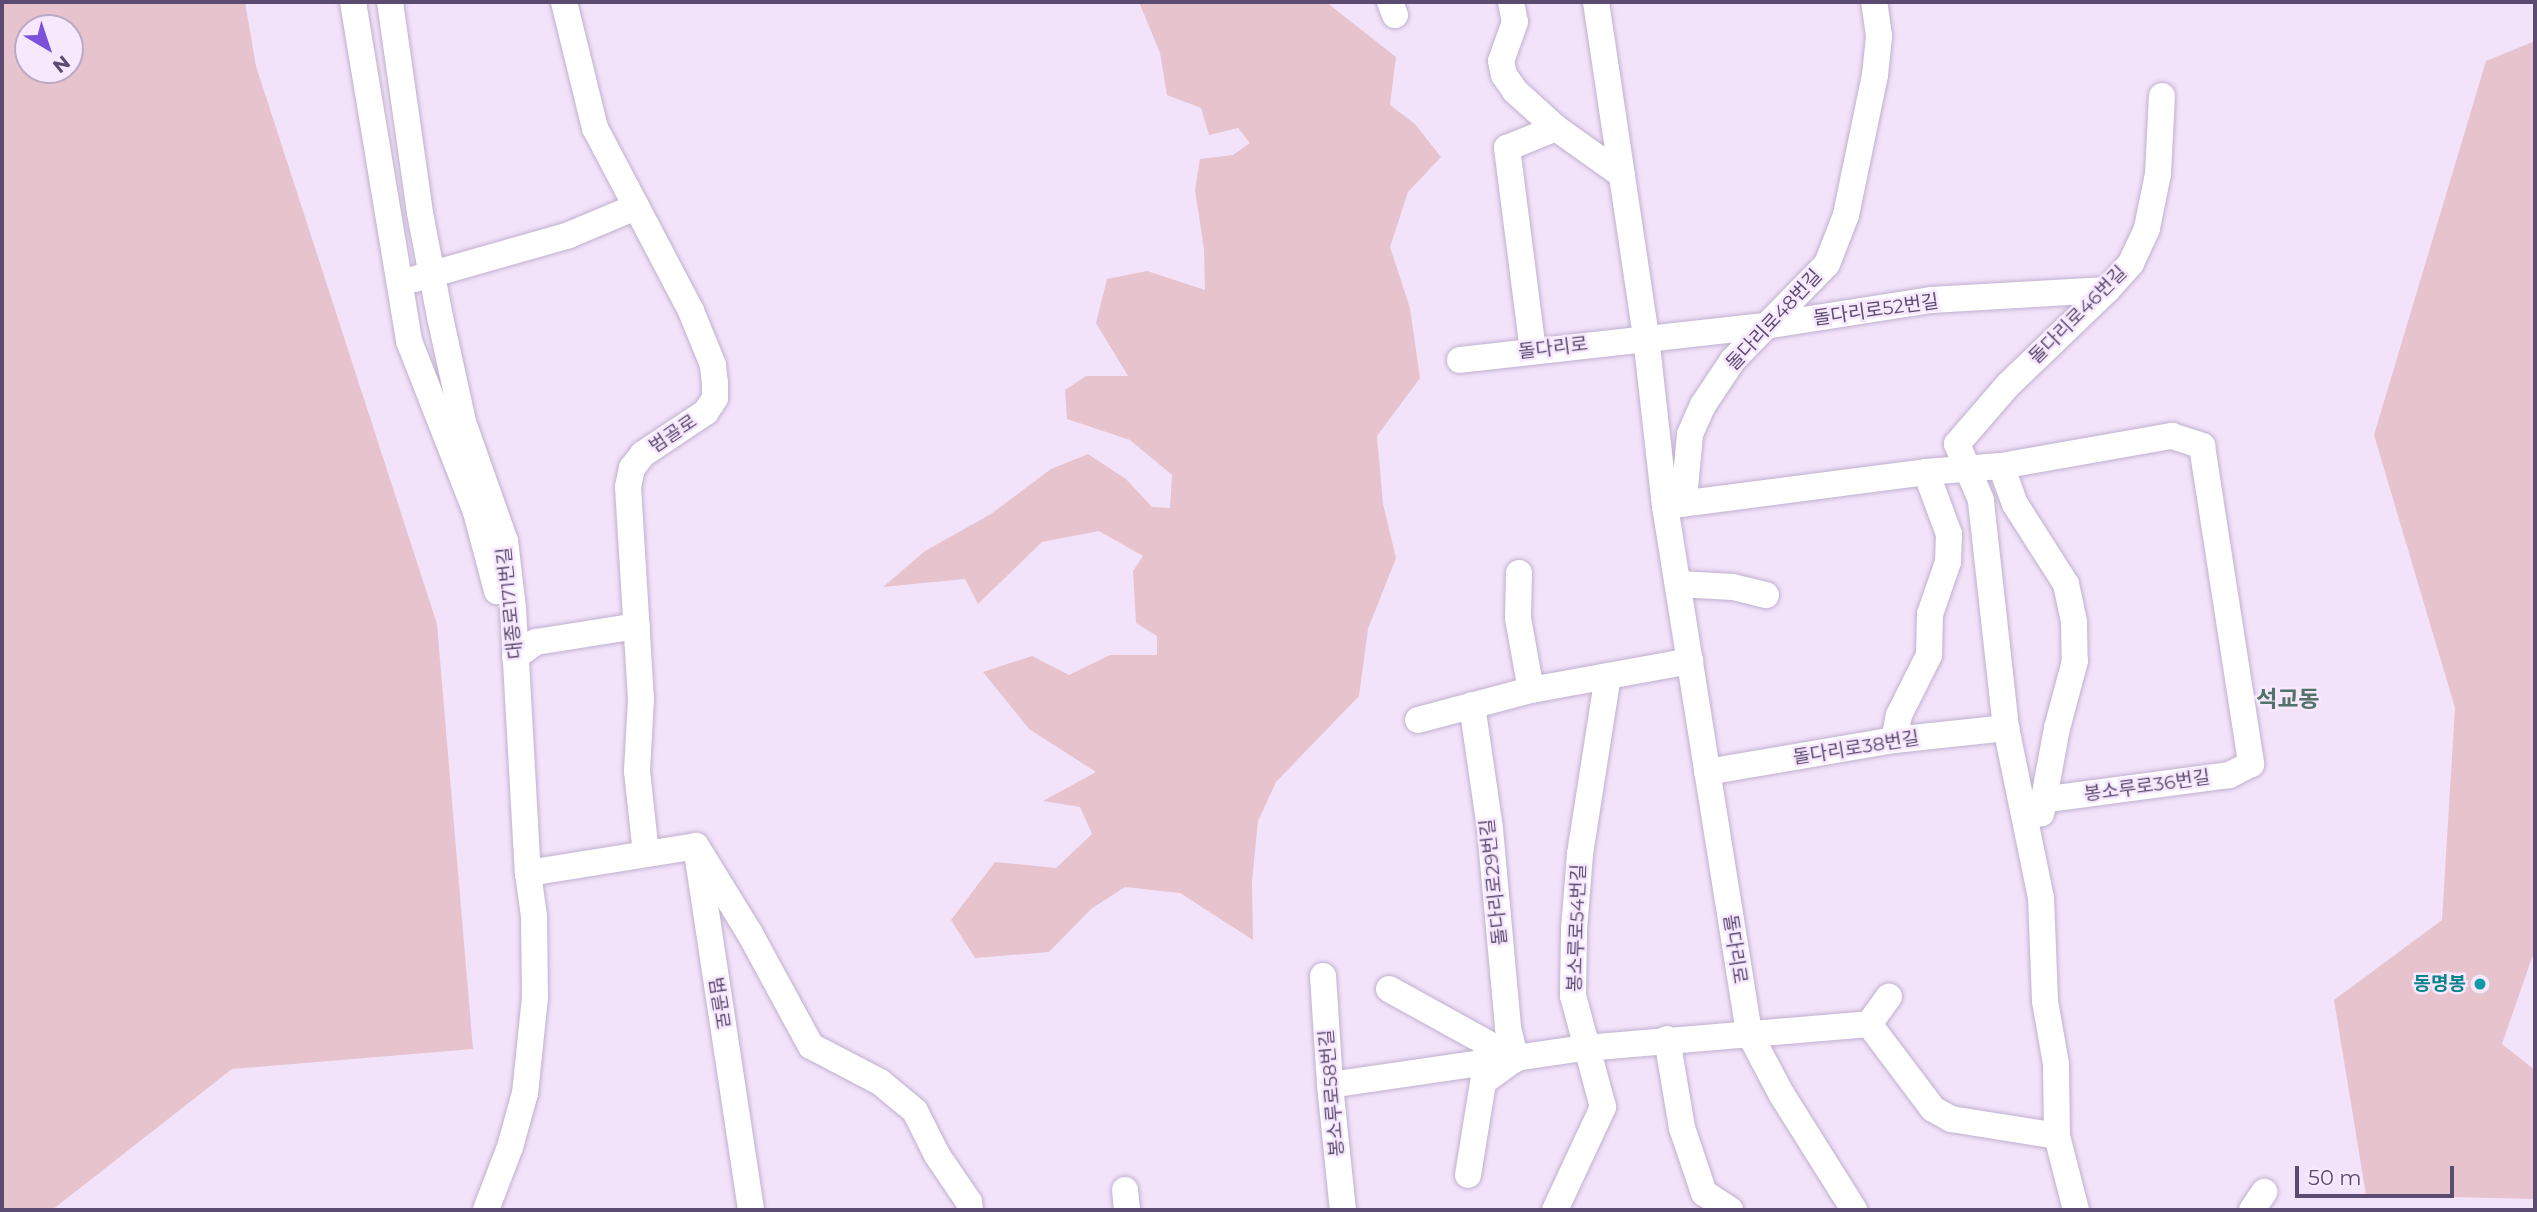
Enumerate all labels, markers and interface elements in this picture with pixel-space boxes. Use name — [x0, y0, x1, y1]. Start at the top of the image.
north arrow — [14, 14, 84, 84]
text: N — [48, 50, 74, 78]
street label: 돌다리로46번길 — [2024, 261, 2132, 369]
street label: 돌다리로48번길 — [1721, 265, 1827, 375]
street label: 돌다리로52번길 — [1812, 290, 1940, 330]
street label: 돌다리로 — [1517, 332, 1589, 364]
street label: 범골로 — [645, 410, 701, 458]
street label: 대종로171번길 — [493, 546, 527, 660]
district label: 석교동 — [2256, 685, 2320, 713]
street label: 돌다리로38번길 — [1791, 727, 1921, 769]
street label: 봉소루로36번길 — [2082, 766, 2212, 806]
street label: 돌다리로29번길 — [1476, 818, 1512, 946]
street label: 봉소루로54번길 — [1563, 864, 1591, 992]
street label: 돌다리로 — [1718, 913, 1752, 985]
place label: 동명봉 — [2414, 973, 2466, 995]
street label: 범골로 — [704, 975, 734, 1031]
marker: 동명봉 — [2472, 976, 2488, 992]
street label: 봉소루로58번길 — [1315, 1028, 1349, 1158]
scale bar — [2299, 1152, 2458, 1196]
text: 50 m — [2308, 1165, 2362, 1190]

